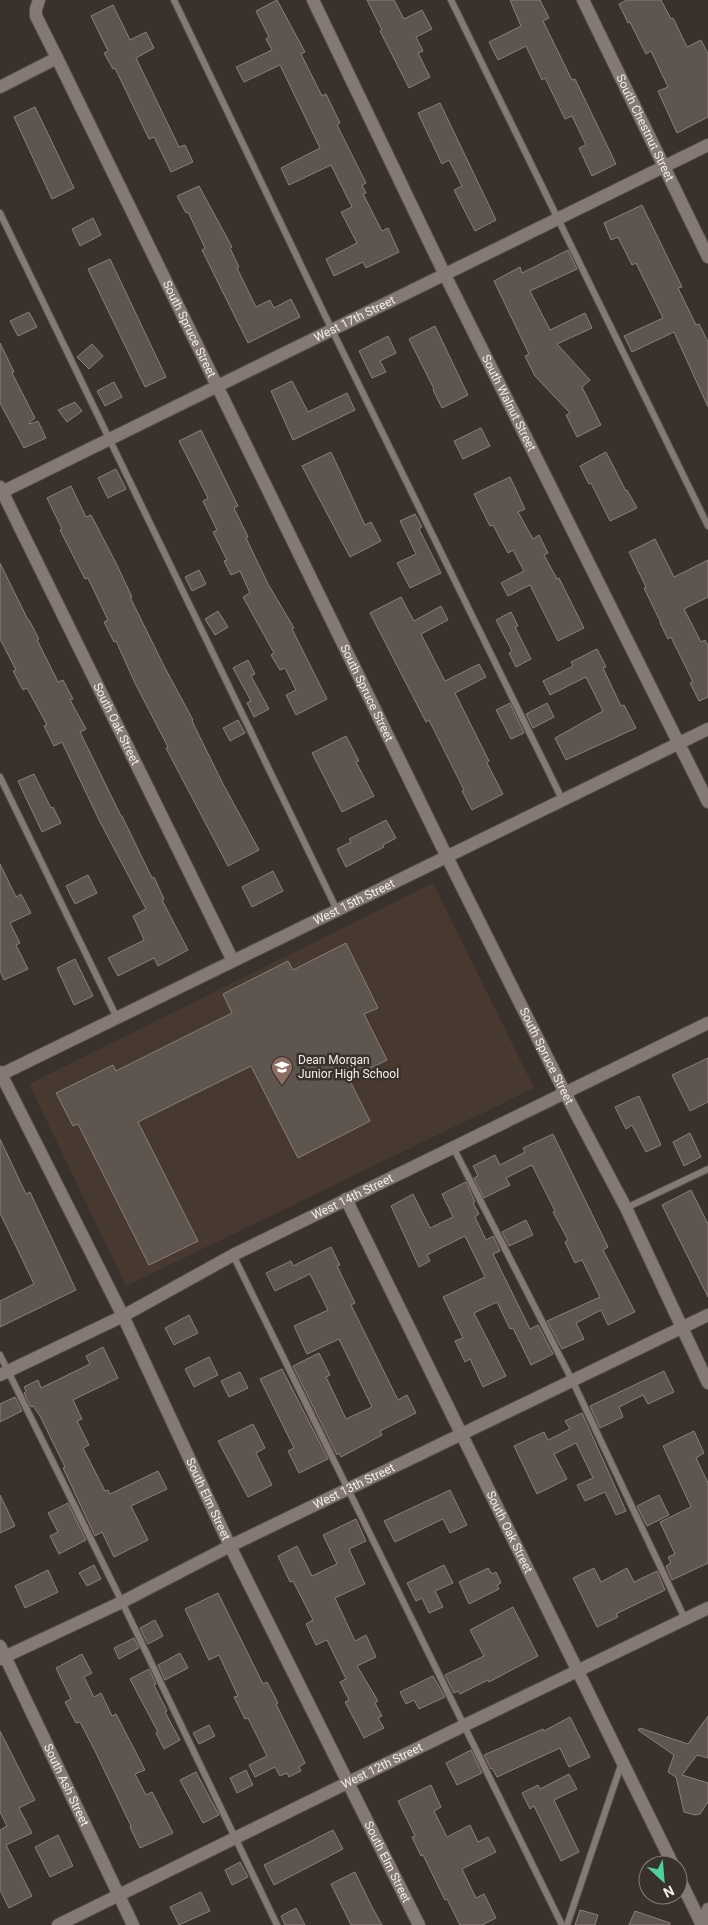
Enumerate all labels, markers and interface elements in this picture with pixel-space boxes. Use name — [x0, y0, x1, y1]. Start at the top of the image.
street label: South Chestnut Street — [613, 72, 677, 183]
street label: South Spruce Street — [160, 278, 219, 380]
street label: West 17th Street — [312, 293, 397, 345]
street label: South Walnut Street — [479, 352, 539, 453]
street label: South Spruce Street — [337, 642, 397, 744]
street label: South Oak Street — [90, 681, 143, 767]
street label: West 15th Street — [311, 876, 397, 928]
street label: South Spruce Street — [517, 1005, 577, 1107]
place label: Dean Morgan Junior High School — [298, 1053, 399, 1081]
school or university icon: Dean Morgan Junior High School — [270, 1055, 294, 1086]
street label: West 14th Street — [309, 1171, 395, 1222]
street label: South Elm Street — [183, 1456, 233, 1542]
street label: West 13th Street — [311, 1460, 397, 1512]
street label: South Oak Street — [483, 1489, 536, 1575]
street label: West 12th Street — [339, 1740, 425, 1792]
street label: South Ash Street — [41, 1742, 92, 1828]
street label: South Elm Street — [361, 1819, 414, 1905]
north arrow — [638, 1855, 688, 1905]
text: N — [661, 1882, 677, 1901]

